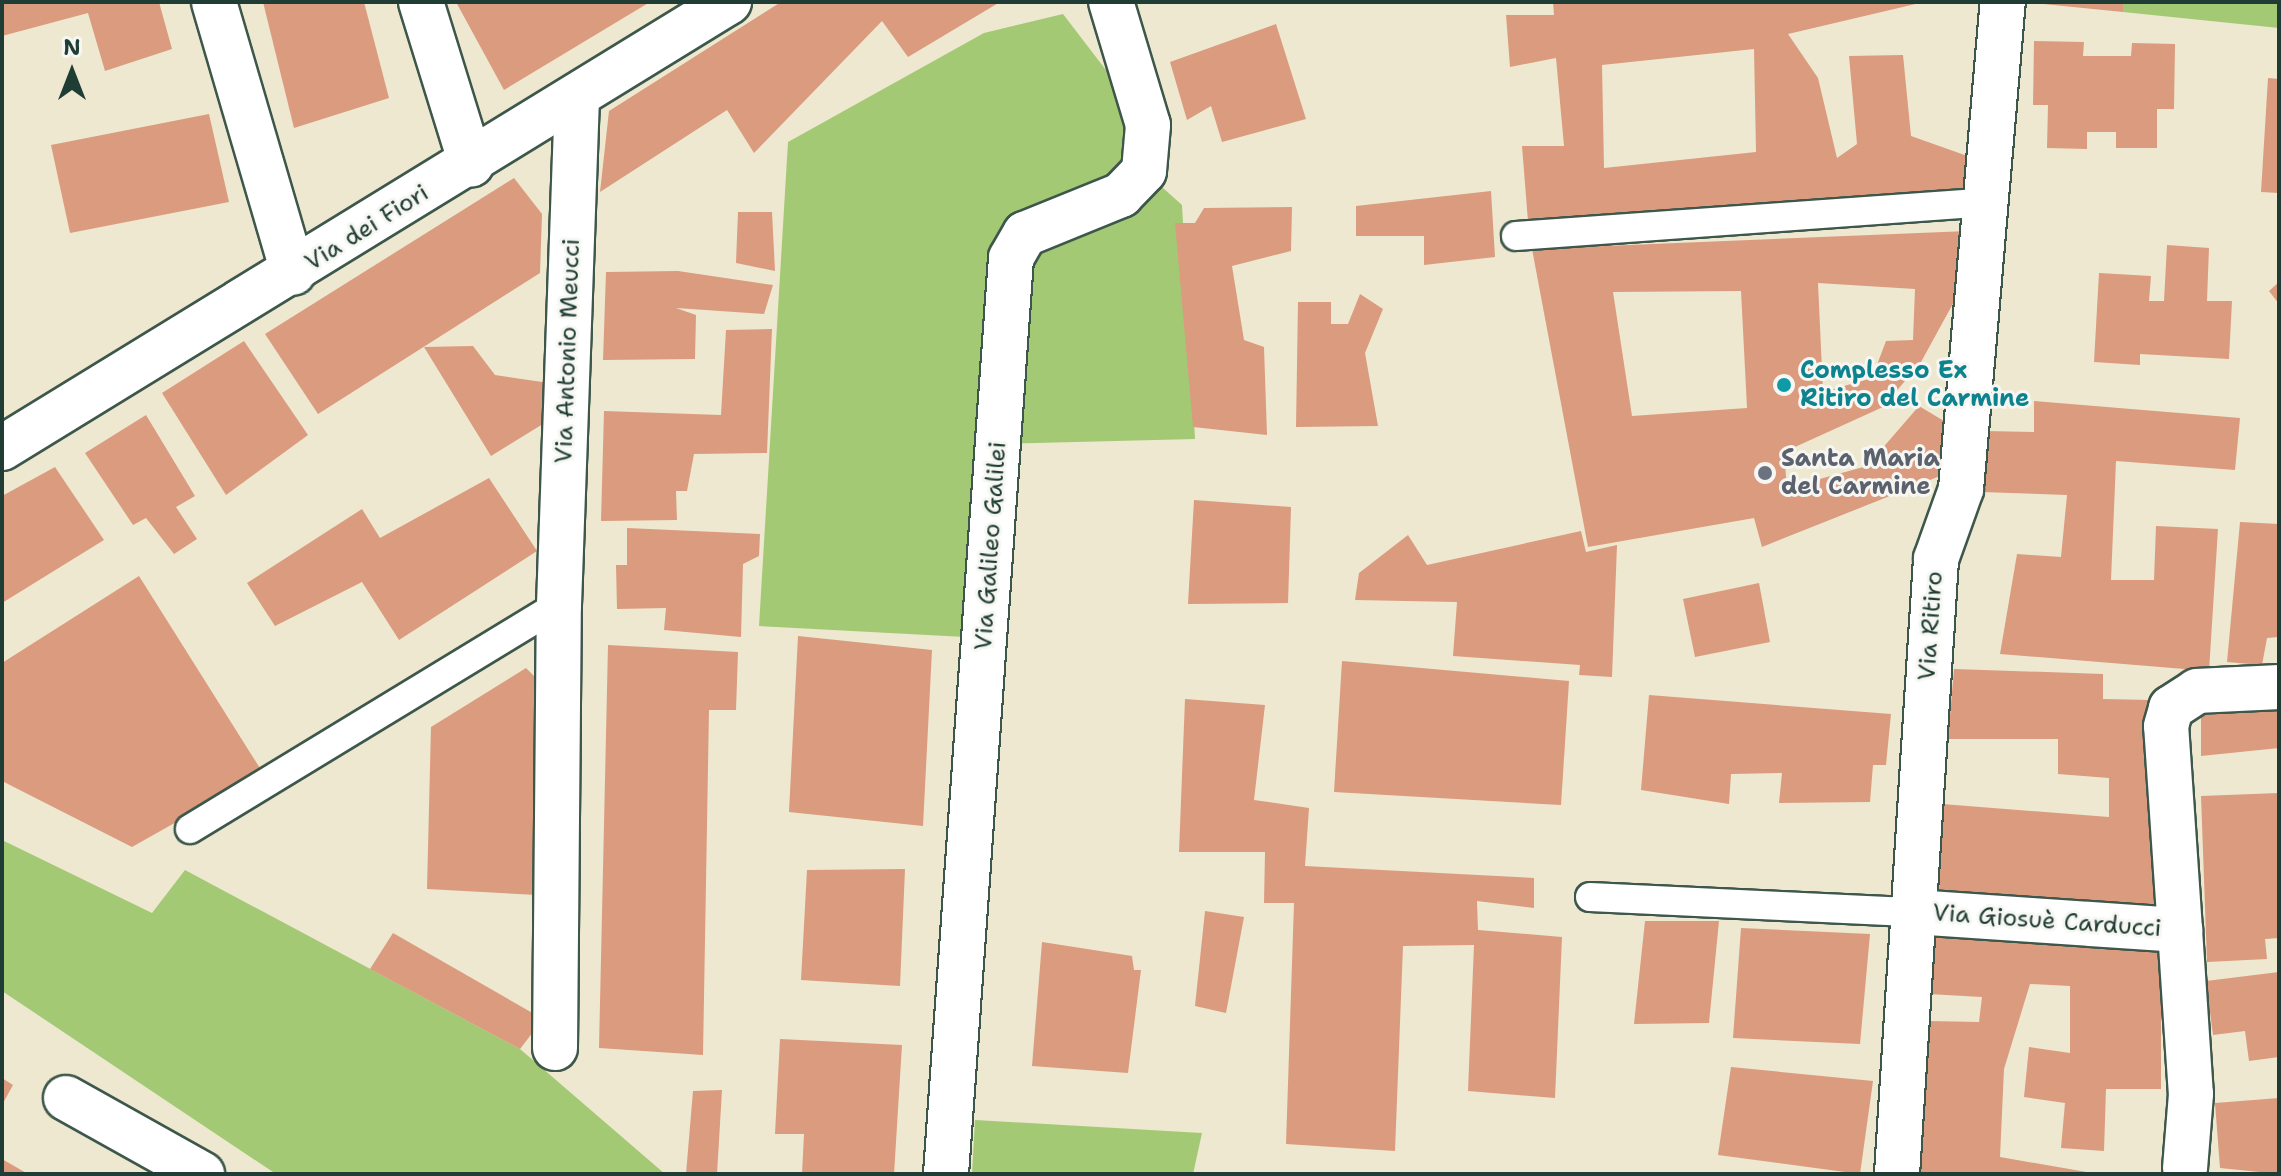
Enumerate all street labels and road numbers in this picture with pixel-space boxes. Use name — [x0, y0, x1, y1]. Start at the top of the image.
street label: Via dei Fiori — [300, 179, 434, 277]
street label: Via Antonio Meucci — [550, 238, 586, 464]
street label: Via Galileo Galilei — [969, 441, 1013, 651]
street label: Via Ritiro — [1913, 570, 1949, 682]
street label: Via Giosuè Carducci — [1932, 899, 2162, 943]

